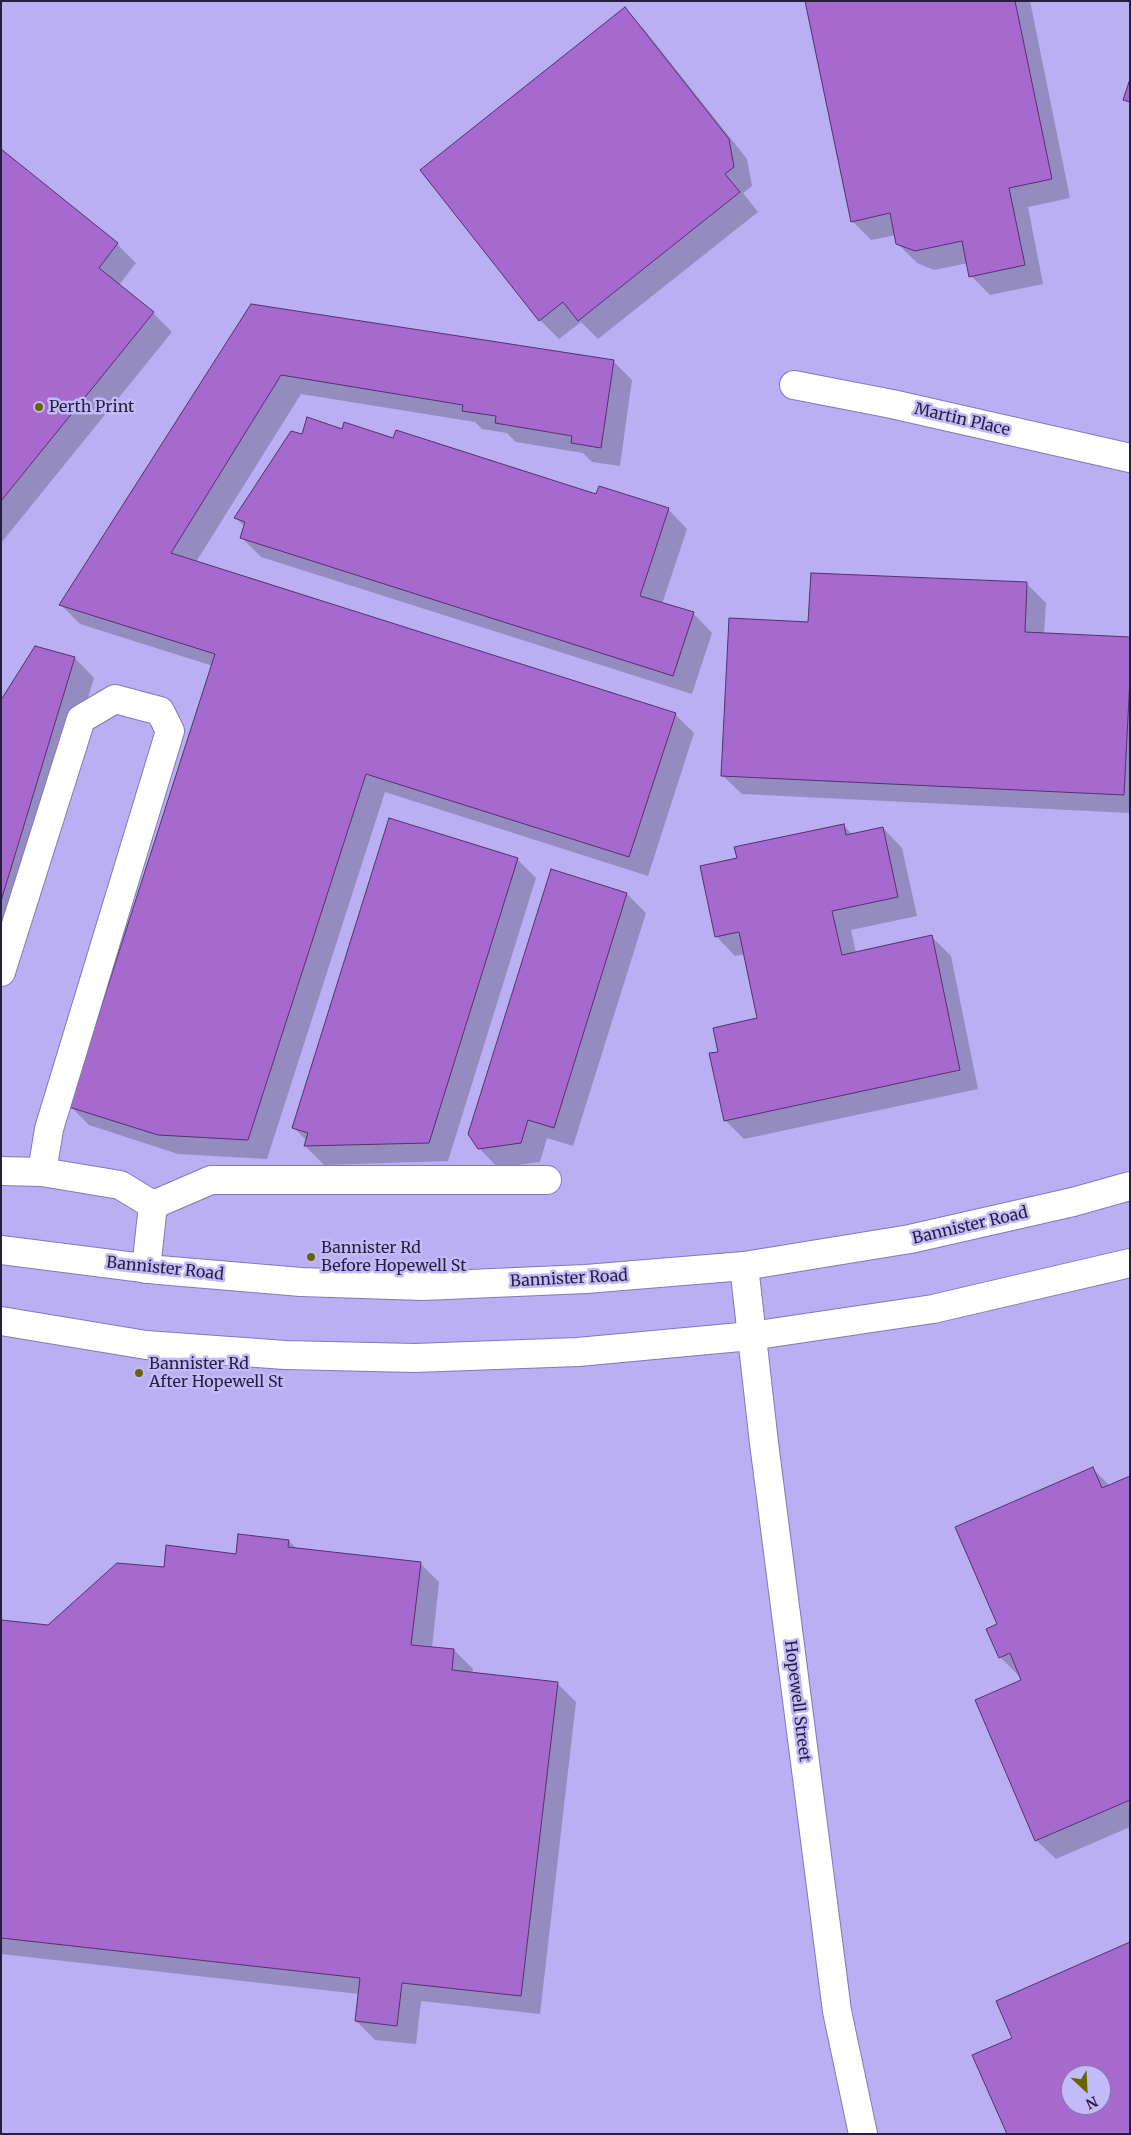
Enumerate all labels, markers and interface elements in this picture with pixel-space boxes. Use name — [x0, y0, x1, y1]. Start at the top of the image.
place label: Perth Print — [49, 397, 134, 417]
street label: Martin Place — [912, 400, 1012, 440]
marker: Perth Print — [33, 401, 45, 413]
street label: Bannister Road — [910, 1203, 1030, 1249]
place label: Bannister Rd Before Hopewell St — [321, 1238, 466, 1276]
marker: Bannister Rd Before Hopewell St — [305, 1251, 317, 1263]
street label: Bannister Road — [105, 1253, 225, 1285]
street label: Bannister Road — [510, 1266, 628, 1292]
place label: Bannister Rd After Hopewell St — [149, 1354, 284, 1392]
marker: Bannister Rd After Hopewell St — [133, 1367, 145, 1379]
street label: Hopewell Street — [780, 1639, 814, 1763]
north arrow — [1061, 2065, 1111, 2115]
text: N — [1083, 2092, 1101, 2113]

